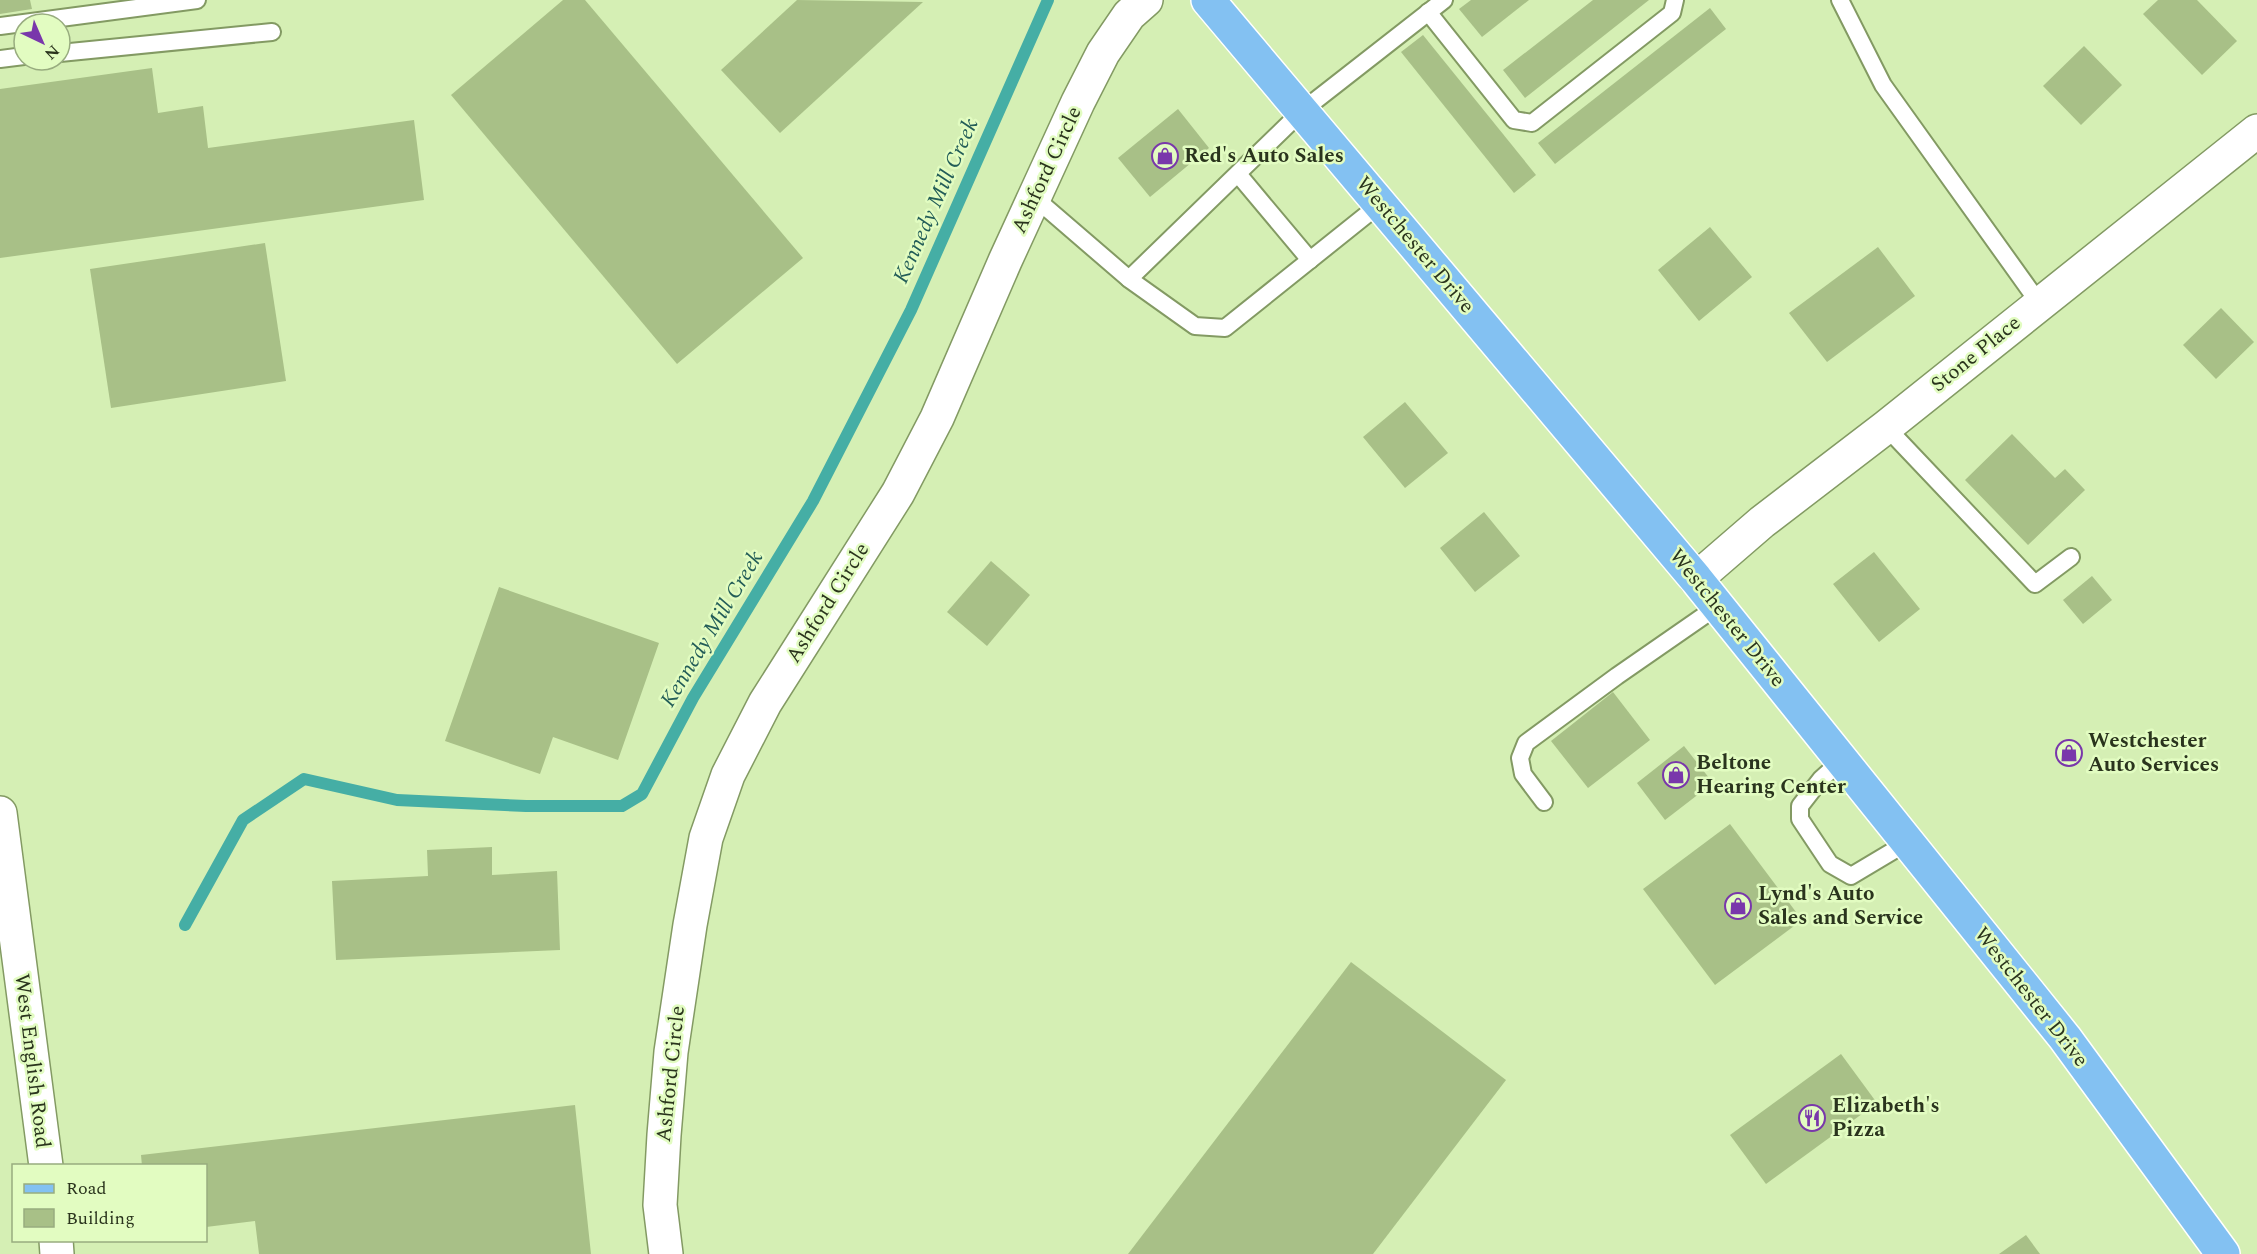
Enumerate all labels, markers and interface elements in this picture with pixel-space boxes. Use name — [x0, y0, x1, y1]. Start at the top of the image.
north arrow — [12, 12, 72, 72]
text: N — [39, 39, 65, 65]
street label: Ashford Circle — [1004, 101, 1090, 239]
water label: Kennedy Mill Creek — [885, 113, 987, 289]
place label: Red's Auto Sales — [1184, 140, 1344, 172]
shop icon: Red's Auto Sales — [1150, 141, 1180, 171]
street label: Westchester Drive — [1348, 169, 1482, 321]
street label: Stone Place — [1924, 308, 2028, 400]
street label: Ashford Circle — [778, 536, 878, 670]
street label: Westchester Drive — [1661, 542, 1793, 694]
water label: Kennedy Mill Creek — [652, 544, 772, 714]
place label: Westchester Auto Services — [2088, 725, 2219, 781]
shop icon: Westchester Auto Services — [2054, 738, 2084, 768]
place label: Beltone Hearing Center — [1696, 747, 1846, 803]
shop icon: Beltone Hearing Center — [1661, 760, 1691, 790]
place label: Lynd's Auto Sales and Service — [1758, 878, 1923, 934]
shop icon: Lynd's Auto Sales and Service — [1723, 891, 1753, 921]
street label: Westchester Drive — [1966, 920, 2096, 1074]
street label: West English Road — [5, 972, 59, 1150]
street label: Ashford Circle — [648, 1004, 694, 1144]
place label: Elizabeth's Pizza — [1832, 1090, 1940, 1146]
restaurant icon: Elizabeth's Pizza — [1797, 1103, 1827, 1133]
legend — [12, 1164, 207, 1242]
text: Road — [66, 1175, 107, 1202]
text: Building — [66, 1205, 135, 1232]

